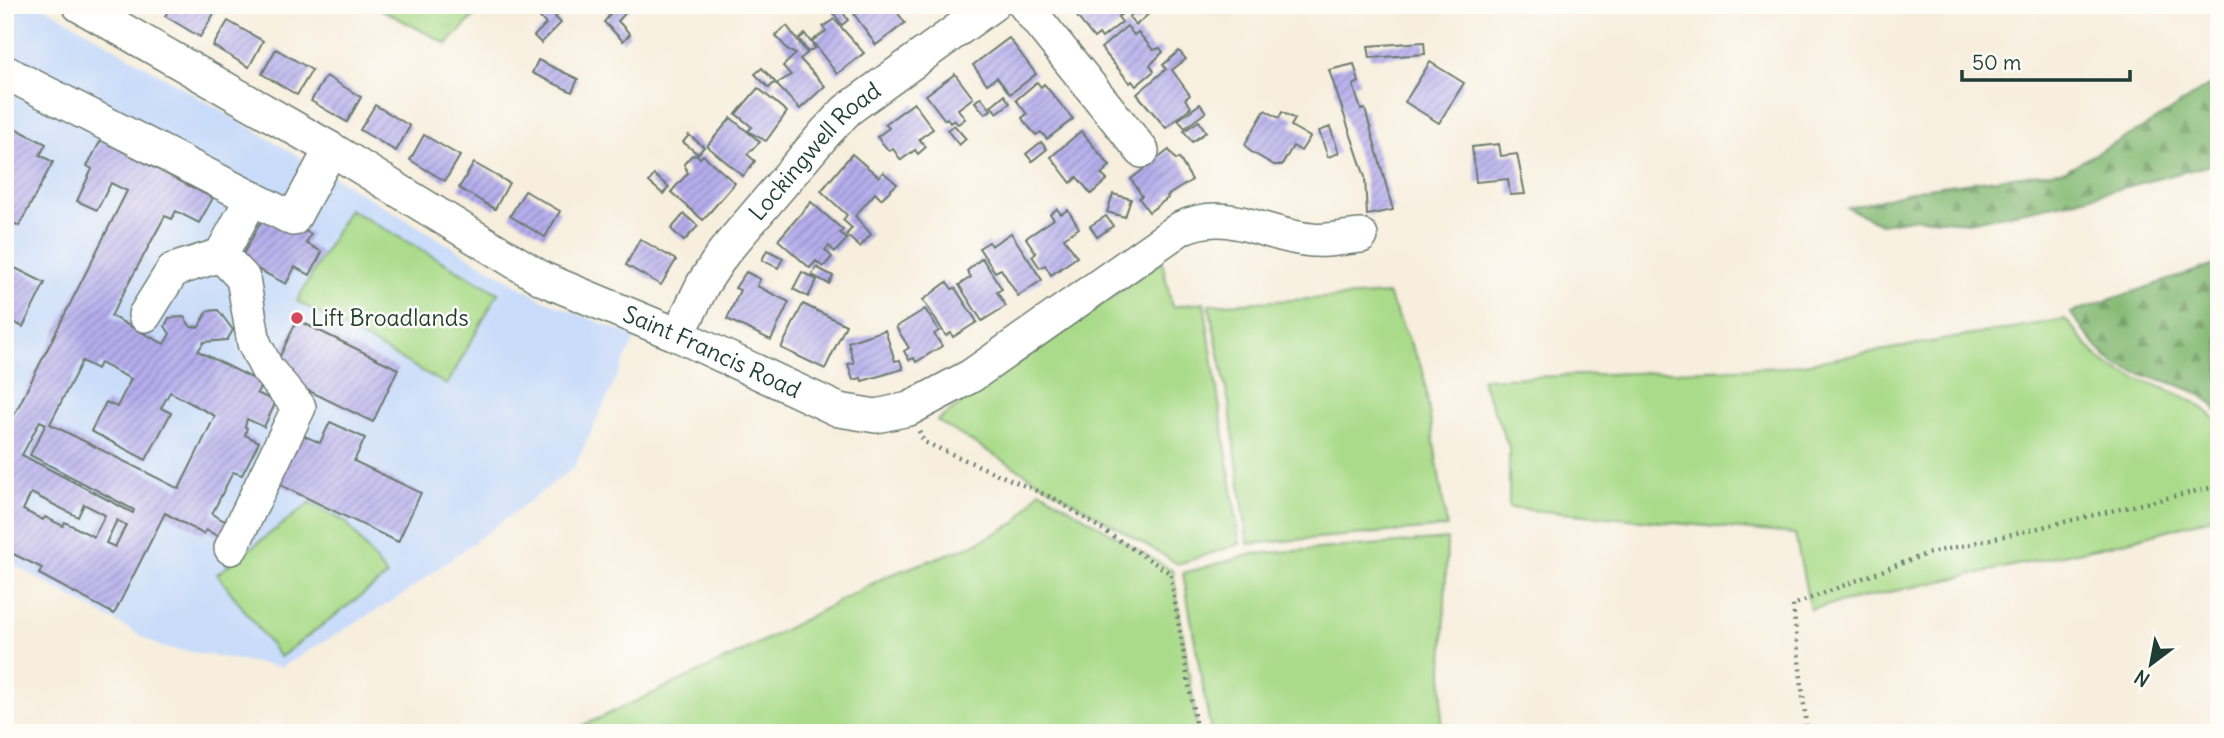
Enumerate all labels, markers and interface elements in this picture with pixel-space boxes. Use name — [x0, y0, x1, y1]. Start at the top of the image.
scale bar — [1962, 38, 2130, 82]
text: 50 m — [1972, 49, 2021, 76]
street label: Lockingwell Road — [742, 75, 886, 226]
street label: Saint Francis Road — [619, 299, 806, 404]
place label: Lift Broadlands — [311, 303, 469, 332]
marker: Lift Broadlands — [289, 310, 305, 326]
north arrow — [2116, 630, 2186, 700]
text: N — [2130, 665, 2154, 692]

